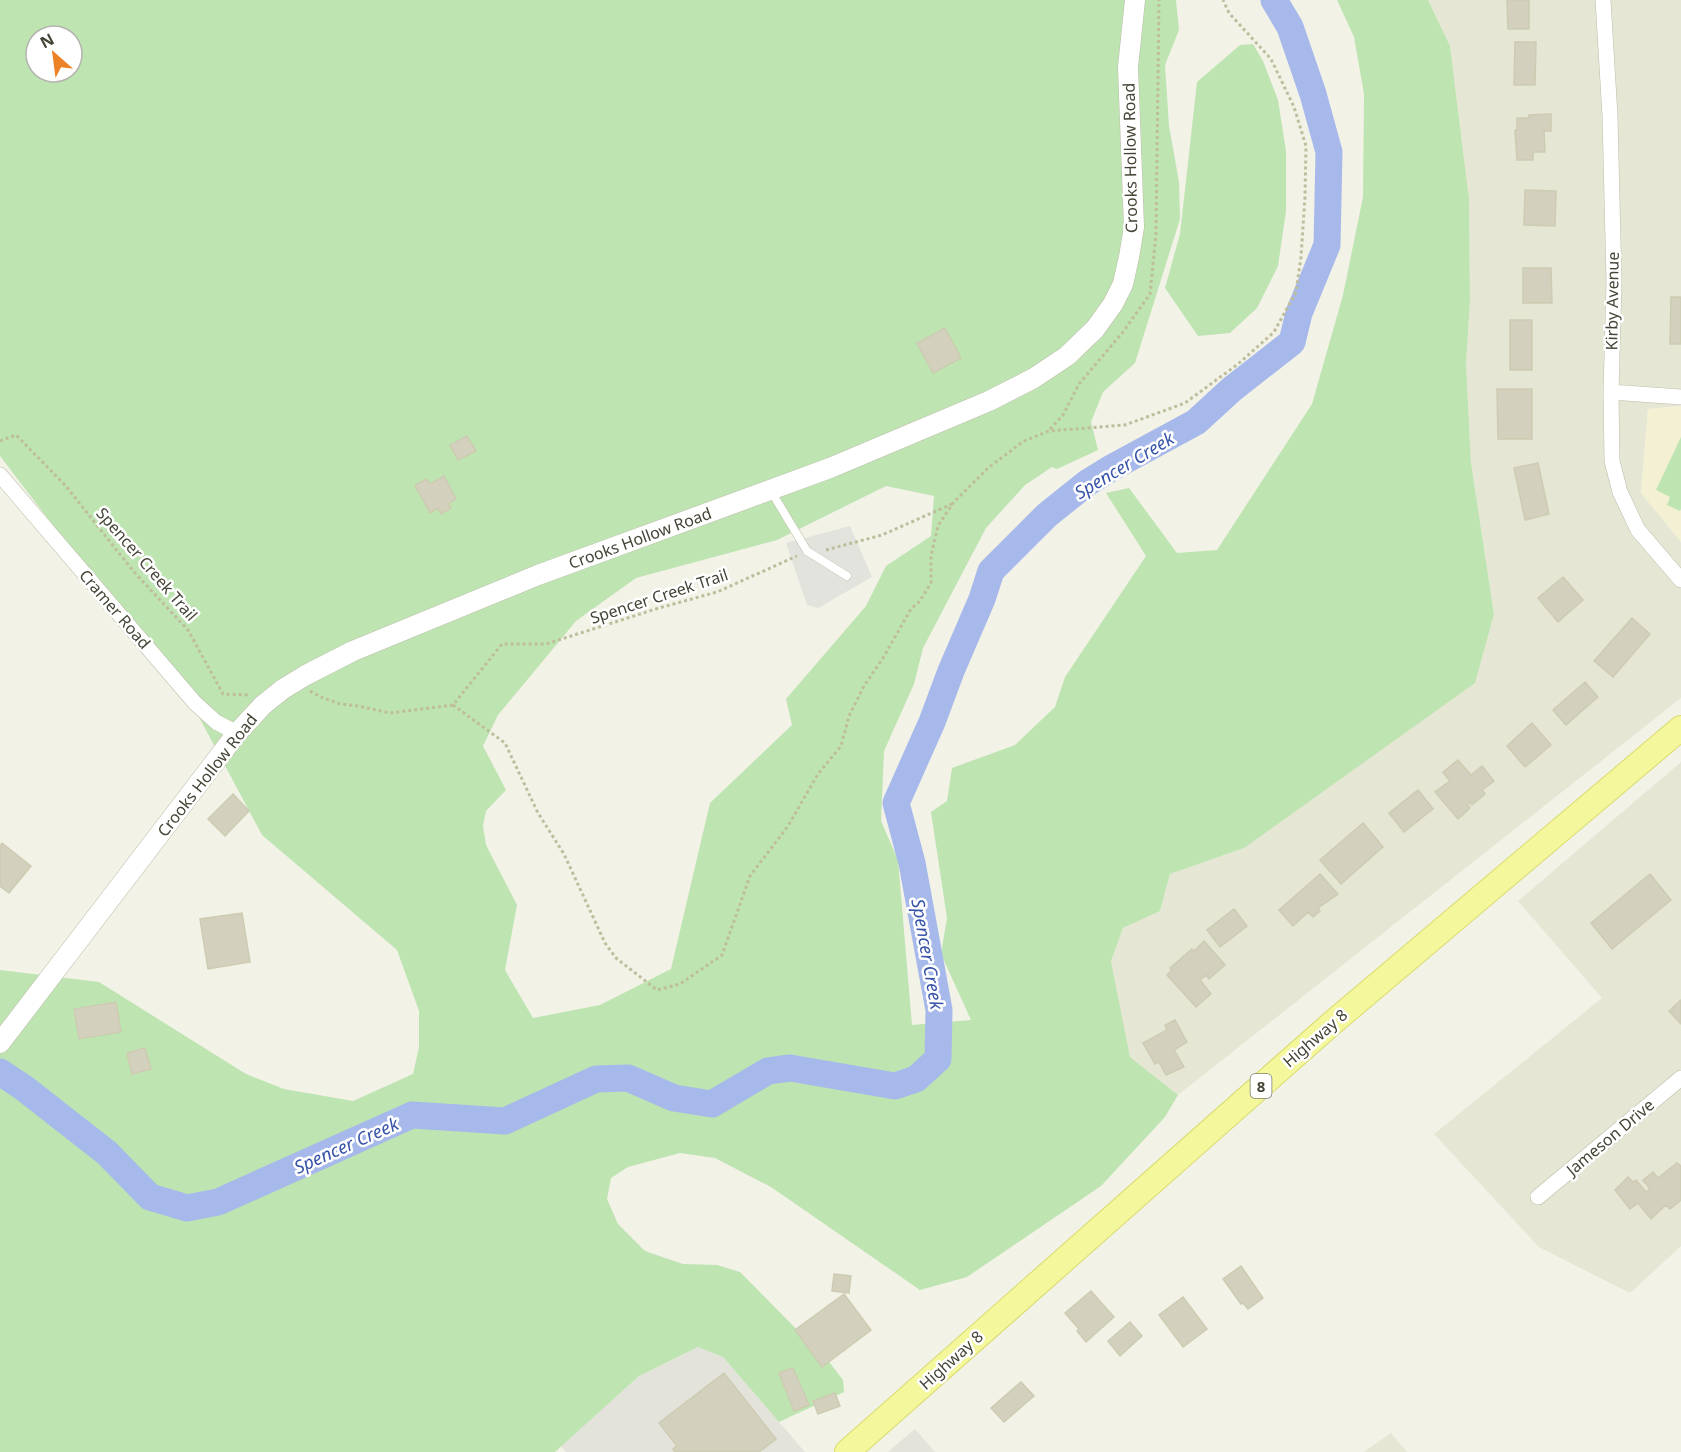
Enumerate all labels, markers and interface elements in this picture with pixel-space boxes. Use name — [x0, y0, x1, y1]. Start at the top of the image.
north arrow — [24, 24, 84, 84]
text: N — [36, 28, 58, 54]
street label: Crooks Hollow Road — [1118, 83, 1142, 233]
street label: Kirby Avenue — [1600, 251, 1624, 351]
water label: Spencer Creek — [1070, 425, 1179, 504]
street label: Crooks Hollow Road — [566, 502, 714, 574]
street label: Spencer Creek Trail — [92, 503, 202, 625]
street label: Spencer Creek Trail — [587, 563, 731, 629]
street label: Cramer Road — [74, 565, 156, 653]
street label: Crooks Hollow Road — [152, 709, 262, 841]
water label: Spencer Creek — [906, 897, 950, 1012]
street label: Highway 8 — [1278, 1004, 1352, 1072]
road number: 8 — [1250, 1074, 1272, 1098]
street label: Jameson Drive — [1560, 1094, 1659, 1182]
water label: Spencer Creek — [290, 1111, 403, 1179]
street label: Highway 8 — [914, 1325, 988, 1395]

